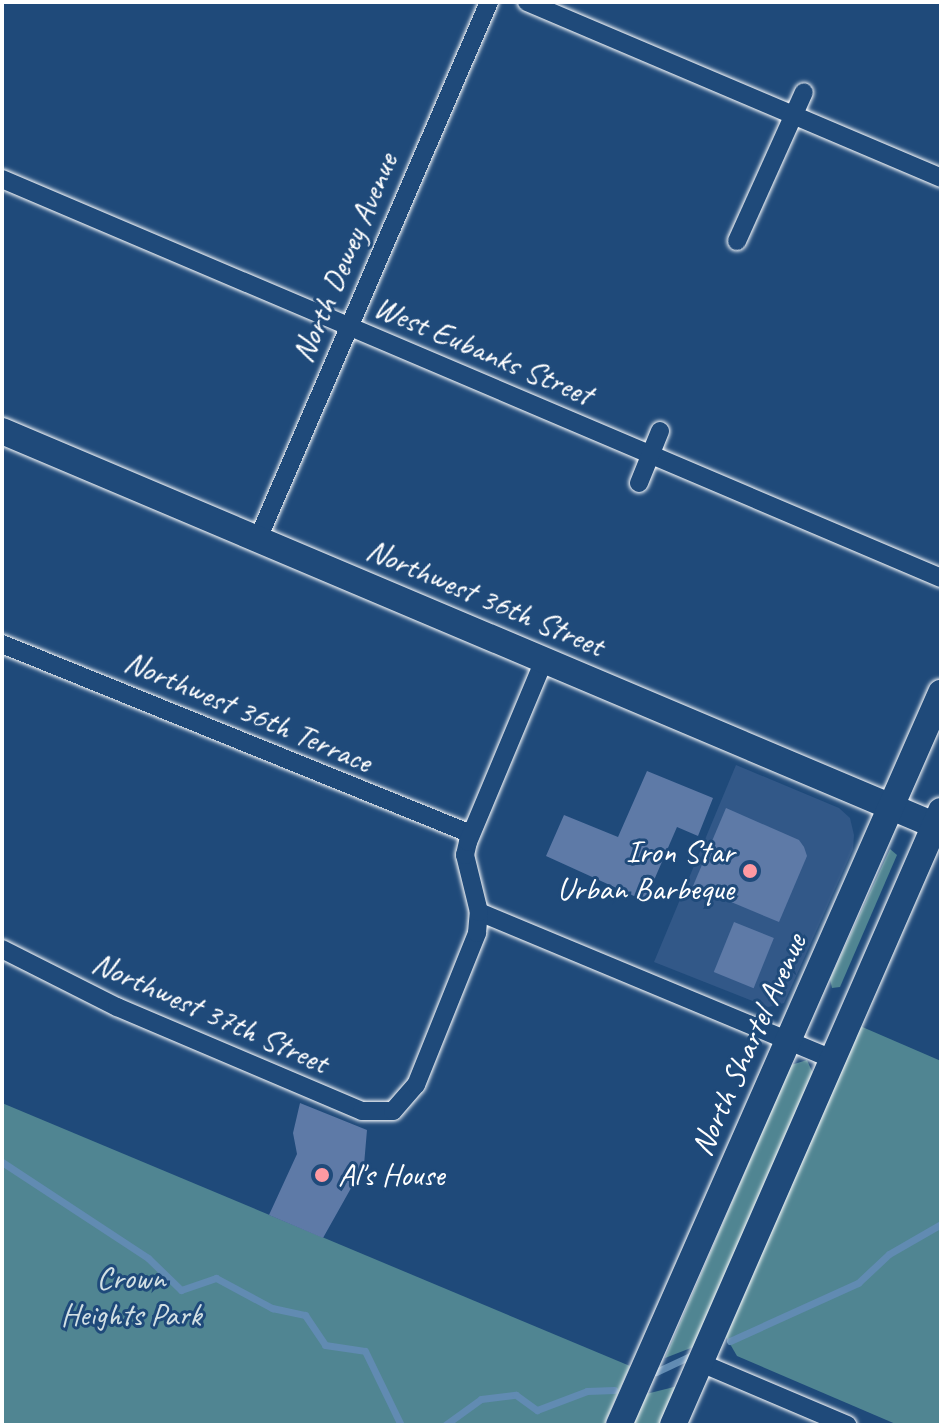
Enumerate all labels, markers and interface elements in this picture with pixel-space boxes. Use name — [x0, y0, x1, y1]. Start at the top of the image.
street label: North Dewey Avenue — [284, 148, 406, 368]
street label: West Eubanks Street — [368, 288, 598, 414]
street label: Northwest 36th Street — [360, 531, 610, 665]
street label: Northwest 36th Terrace — [118, 642, 378, 782]
place label: Iron Star Urban Barbeque — [556, 834, 734, 909]
marker: Iron Star Urban Barbeque — [741, 862, 759, 880]
street label: North Shartel Avenue — [683, 928, 815, 1162]
street label: Northwest 37th Street — [86, 944, 334, 1082]
place label: Al's House — [338, 1156, 444, 1194]
marker: Al's House — [313, 1166, 331, 1184]
park label: Crown Heights Park — [61, 1260, 201, 1335]

